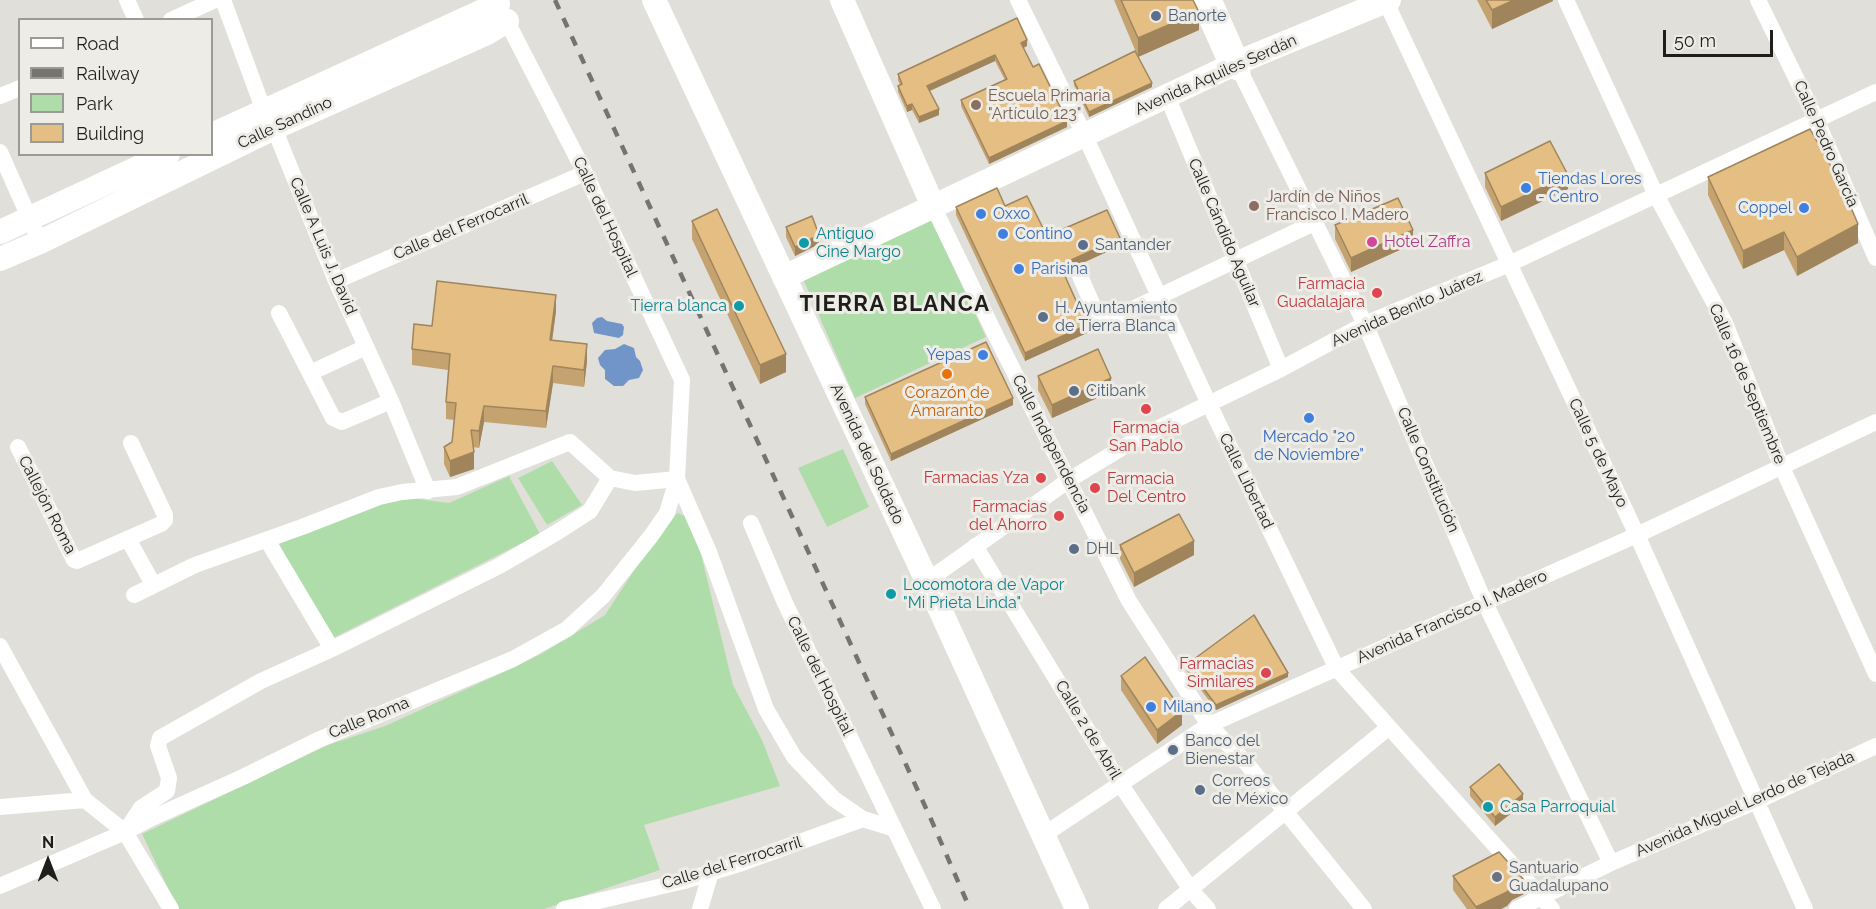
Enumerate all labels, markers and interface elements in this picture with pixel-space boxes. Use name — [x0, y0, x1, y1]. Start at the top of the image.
place label: Banorte — [1168, 6, 1226, 26]
marker: Banorte — [1149, 9, 1163, 23]
legend — [18, 18, 213, 156]
scale bar — [1666, 18, 1776, 56]
text: 50 m — [1674, 30, 1716, 51]
street label: Avenida Aquiles Serdán — [1132, 31, 1300, 119]
text: Road — [76, 33, 119, 54]
text: Railway — [76, 63, 140, 84]
street label: Calle Pedro García — [1789, 78, 1863, 210]
place label: Escuela Primaria "Artículo 123" — [988, 86, 1111, 124]
text: Park — [76, 93, 113, 114]
street label: Calle Sandino — [235, 93, 335, 153]
marker: Escuela Primaria "Artículo 123" — [969, 98, 983, 112]
text: Building — [76, 123, 144, 144]
street label: Calle del Hospital — [569, 154, 641, 280]
street label: Calle Cándido Aguilar — [1184, 156, 1264, 310]
place label: Tiendas Lores - Centro — [1538, 169, 1642, 207]
street label: Calle A Luis J. David — [285, 174, 361, 318]
marker: Tiendas Lores - Centro — [1519, 181, 1533, 195]
place label: Jardín de Niños Francisco I. Madero — [1266, 187, 1409, 225]
street label: Calle del Ferrocarril — [391, 190, 531, 264]
place label: Coppel — [1738, 198, 1792, 218]
marker: Jardín de Niños Francisco I. Madero — [1247, 199, 1261, 213]
marker: Coppel — [1797, 201, 1811, 215]
place label: Oxxo — [993, 204, 1030, 224]
marker: Oxxo — [974, 207, 988, 221]
place label: Antiguo Cine Margo — [816, 224, 901, 262]
place label: Contino — [1015, 224, 1072, 244]
marker: Contino — [996, 227, 1010, 241]
place label: Hotel Zaffra — [1384, 232, 1470, 252]
place label: Santander — [1095, 235, 1171, 255]
marker: Hotel Zaffra — [1365, 235, 1379, 249]
marker: Antiguo Cine Margo — [797, 236, 811, 250]
marker: Santander — [1076, 238, 1090, 252]
place label: Parisina — [1031, 259, 1088, 279]
marker: Parisina — [1012, 262, 1026, 276]
street label: Avenida Benito Juárez — [1328, 267, 1486, 351]
place label: Farmacia Guadalajara — [1277, 274, 1365, 312]
marker: Farmacia Guadalajara — [1370, 286, 1384, 300]
district label: TIERRA BLANCA — [800, 291, 990, 317]
place label: Tierra blanca — [631, 296, 727, 316]
place label: H. Ayuntamiento de Tierra Blanca — [1055, 298, 1177, 336]
marker: Tierra blanca — [732, 299, 746, 313]
street label: Calle 16 de Septiembre — [1705, 301, 1789, 467]
marker: H. Ayuntamiento de Tierra Blanca — [1036, 310, 1050, 324]
place label: Yepas — [926, 345, 971, 365]
marker: Yepas — [976, 348, 990, 362]
marker: Corazón de Amaranto — [940, 367, 954, 381]
street label: Calle Independencia — [1008, 372, 1094, 516]
street label: Avenida del Soldado — [826, 381, 908, 527]
place label: Citibank — [1086, 381, 1146, 401]
place label: Corazón de Amaranto — [905, 383, 989, 421]
marker: Citibank — [1067, 384, 1081, 398]
street label: Calle 5 de Mayo — [1564, 395, 1632, 511]
marker: Farmacia San Pablo — [1139, 402, 1153, 416]
street label: Calle Constitución — [1393, 404, 1463, 536]
marker: Mercado "20 de Noviembre" — [1302, 411, 1316, 425]
place label: Farmacia San Pablo — [1109, 418, 1183, 456]
place label: Mercado "20 de Noviembre" — [1254, 427, 1364, 465]
street label: Calle Libertad — [1215, 430, 1277, 532]
street label: Callejón Roma — [14, 453, 80, 557]
place label: Farmacias Yza — [924, 468, 1029, 488]
place label: Farmacia Del Centro — [1107, 469, 1186, 507]
marker: Farmacias Yza — [1034, 471, 1048, 485]
marker: Farmacia Del Centro — [1088, 481, 1102, 495]
place label: Farmacias del Ahorro — [969, 497, 1047, 535]
marker: Farmacias del Ahorro — [1052, 509, 1066, 523]
place label: DHL — [1086, 539, 1119, 559]
marker: DHL — [1067, 542, 1081, 556]
street label: Avenida Francisco I. Madero — [1354, 566, 1550, 668]
place label: Locomotora de Vapor "Mi Prieta Linda" — [903, 575, 1064, 613]
marker: Locomotora de Vapor "Mi Prieta Linda" — [884, 587, 898, 601]
street label: Calle del Hospital — [783, 613, 857, 739]
place label: Farmacias Similares — [1179, 654, 1254, 692]
marker: Farmacias Similares — [1259, 666, 1273, 680]
street label: Calle 2 de Abril — [1051, 677, 1125, 783]
street label: Calle Roma — [326, 693, 412, 743]
place label: Milano — [1163, 697, 1212, 717]
marker: Milano — [1144, 700, 1158, 714]
place label: Banco del Bienestar — [1185, 731, 1260, 769]
marker: Banco del Bienestar — [1166, 743, 1180, 757]
street label: Avenida Miguel Lerdo de Tejada — [1633, 747, 1857, 861]
place label: Correos de México — [1212, 771, 1288, 809]
marker: Correos de México — [1193, 783, 1207, 797]
place label: Casa Parroquial — [1500, 797, 1615, 817]
marker: Casa Parroquial — [1481, 800, 1495, 814]
north arrow — [18, 831, 78, 891]
text: N — [42, 833, 54, 852]
street label: Calle del Ferrocarril — [660, 833, 804, 893]
place label: Santuario Guadalupano — [1509, 858, 1609, 896]
marker: Santuario Guadalupano — [1490, 870, 1504, 884]

